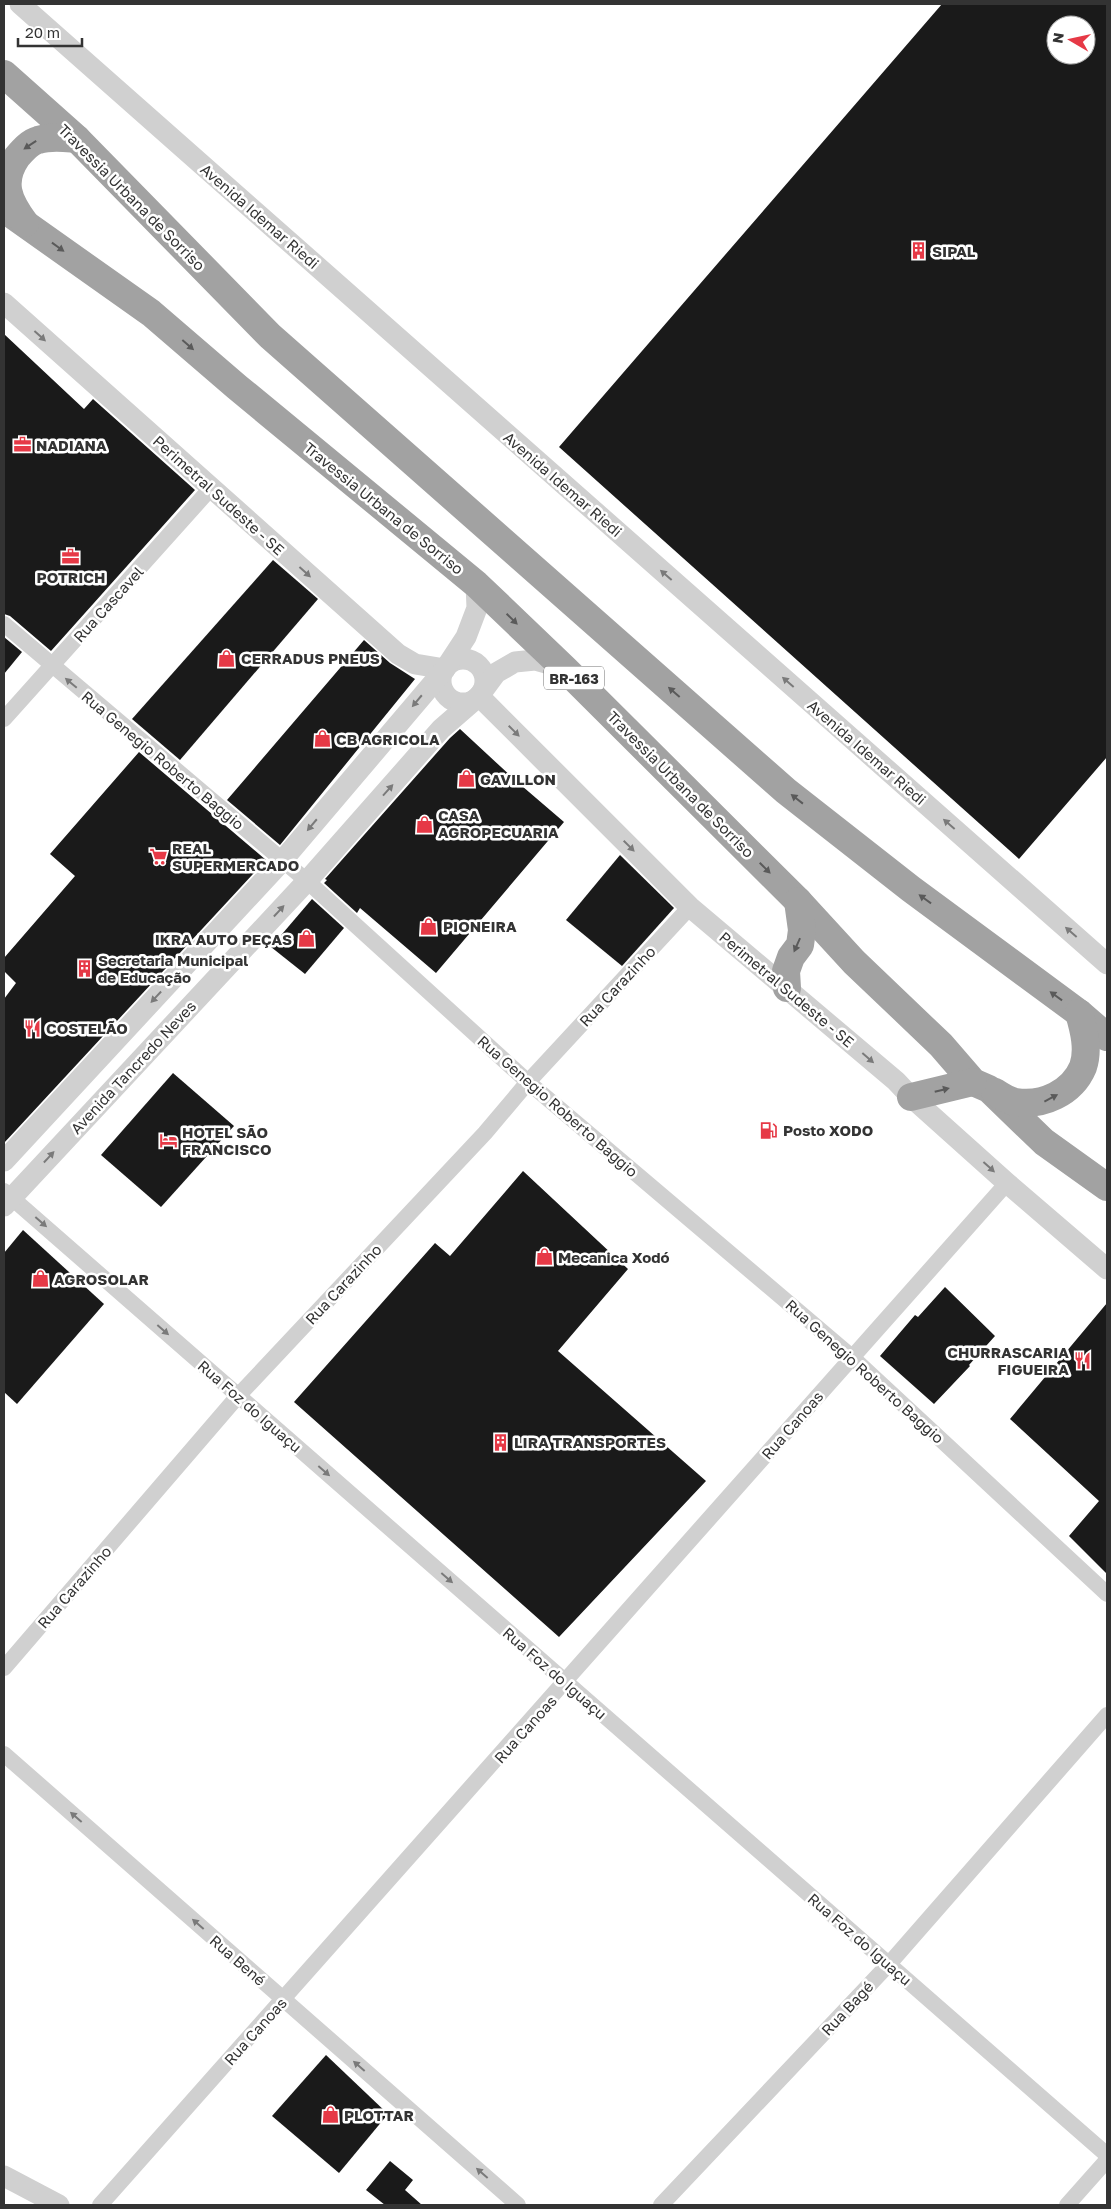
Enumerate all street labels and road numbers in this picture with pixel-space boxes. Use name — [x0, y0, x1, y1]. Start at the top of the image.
street label: Travessia Urbana de Sorriso — [55, 120, 209, 274]
street label: Avenida Idemar Riedi — [197, 160, 323, 272]
street label: Avenida Idemar Riedi — [500, 428, 626, 540]
street label: Perimetral Sudeste - SE — [150, 431, 288, 559]
street label: Travessia Urbana de Sorriso — [301, 438, 467, 578]
street label: Rua Cascavel — [69, 562, 147, 646]
road number: BR-163 — [544, 666, 604, 690]
street label: Rua Genegio Roberto Baggio — [78, 687, 248, 833]
street label: Avenida Idemar Riedi — [804, 696, 930, 808]
street label: Travessia Urbana de Sorriso — [604, 707, 758, 861]
street label: Perimetral Sudeste - SE — [716, 927, 858, 1051]
street label: Rua Carazinho — [575, 942, 659, 1030]
street label: Avenida Tancredo Neves — [67, 997, 199, 1137]
street label: Rua Genegio Roberto Baggio — [474, 1032, 642, 1180]
street label: Rua Carazinho — [301, 1240, 385, 1328]
street label: Rua Genegio Roberto Baggio — [782, 1295, 948, 1447]
street label: Rua Foz do Iguaçu — [195, 1356, 305, 1456]
street label: Rua Canoas — [757, 1387, 827, 1463]
street label: Rua Carazinho — [33, 1542, 115, 1632]
street label: Rua Foz do Iguaçu — [500, 1623, 610, 1723]
street label: Rua Canoas — [490, 1692, 560, 1766]
street label: Rua Foz do Iguaçu — [805, 1889, 915, 1989]
street label: Rua Bené — [206, 1931, 270, 1989]
street label: Rua Bagé — [817, 1977, 877, 2039]
street label: Rua Canoas — [220, 1994, 290, 2068]

